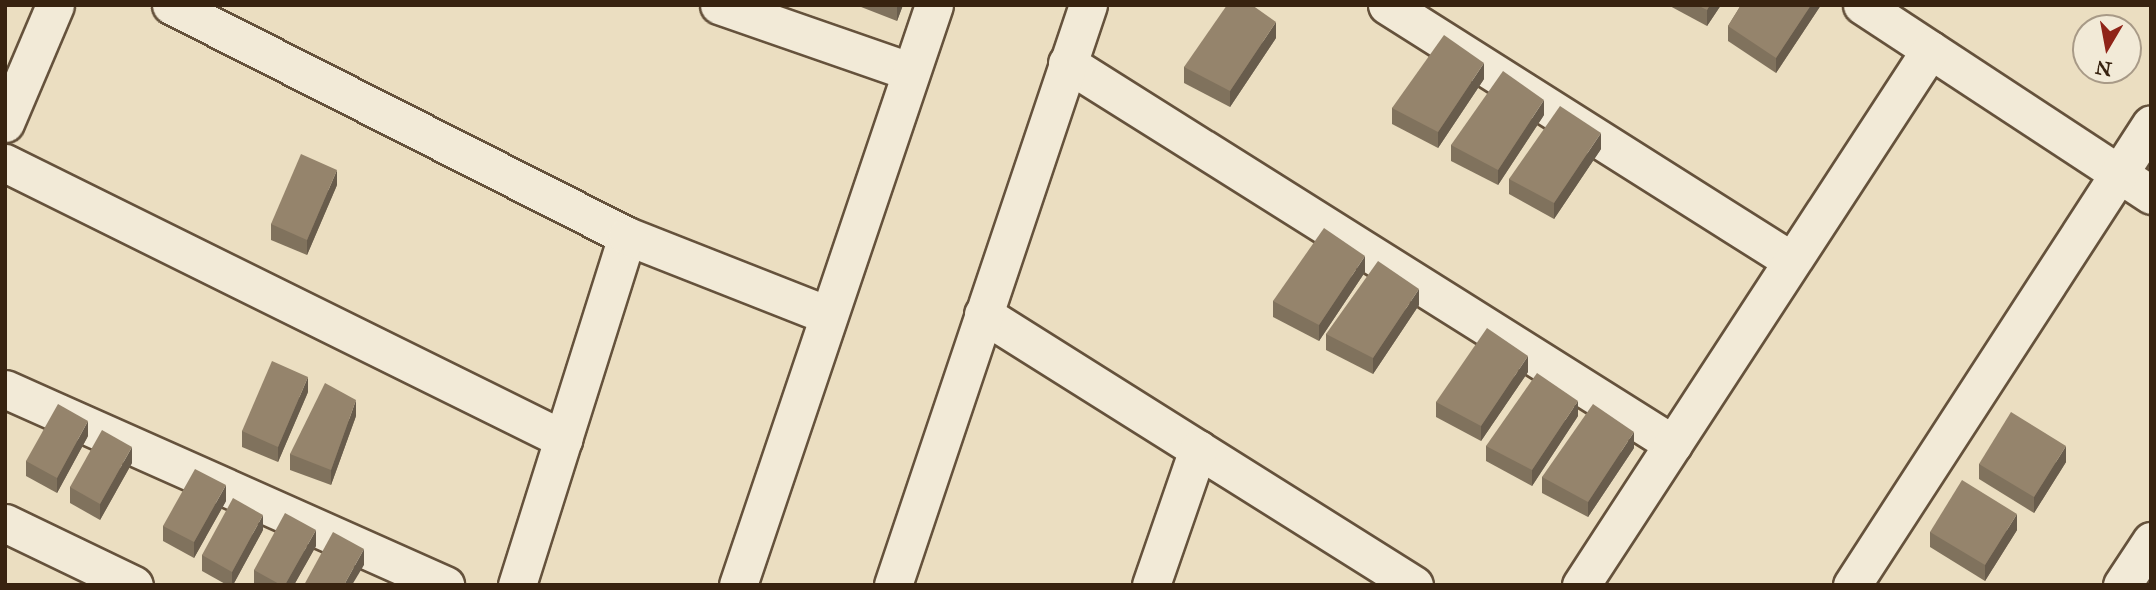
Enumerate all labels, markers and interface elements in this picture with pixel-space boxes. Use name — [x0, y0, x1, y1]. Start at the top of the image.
north arrow — [2072, 14, 2142, 84]
text: N — [2094, 55, 2114, 81]

